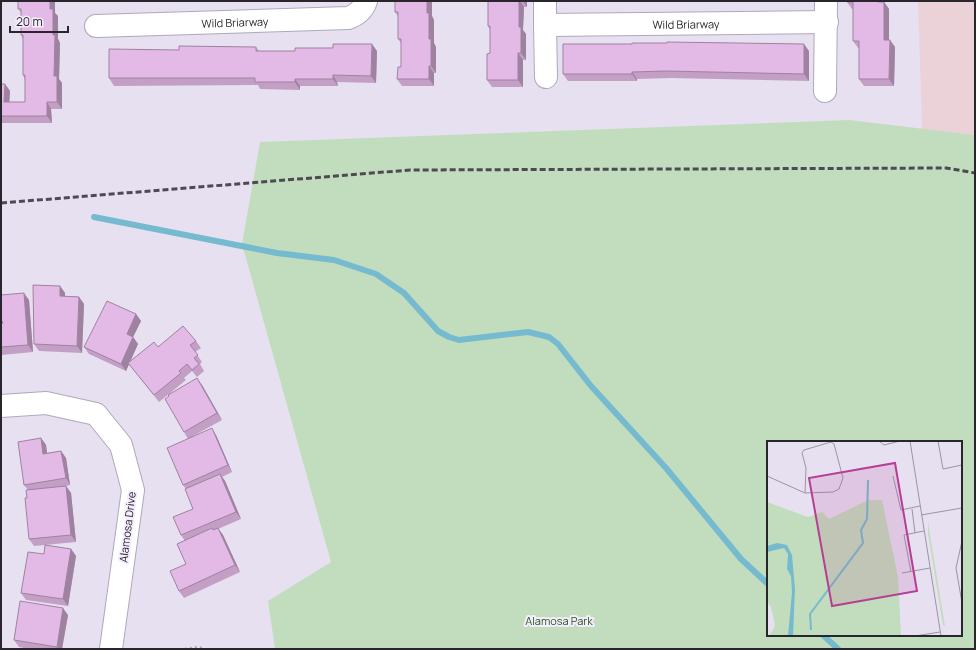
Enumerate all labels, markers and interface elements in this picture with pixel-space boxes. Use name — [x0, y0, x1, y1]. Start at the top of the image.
scale bar — [10, 8, 68, 34]
text: 20 m — [16, 13, 43, 30]
street label: Wild Briarway — [201, 13, 269, 30]
street label: Wild Briarway — [652, 16, 720, 31]
inset map — [767, 441, 962, 636]
street label: Alamosa Drive — [115, 490, 139, 563]
park label: Alamosa Park — [525, 613, 593, 628]

